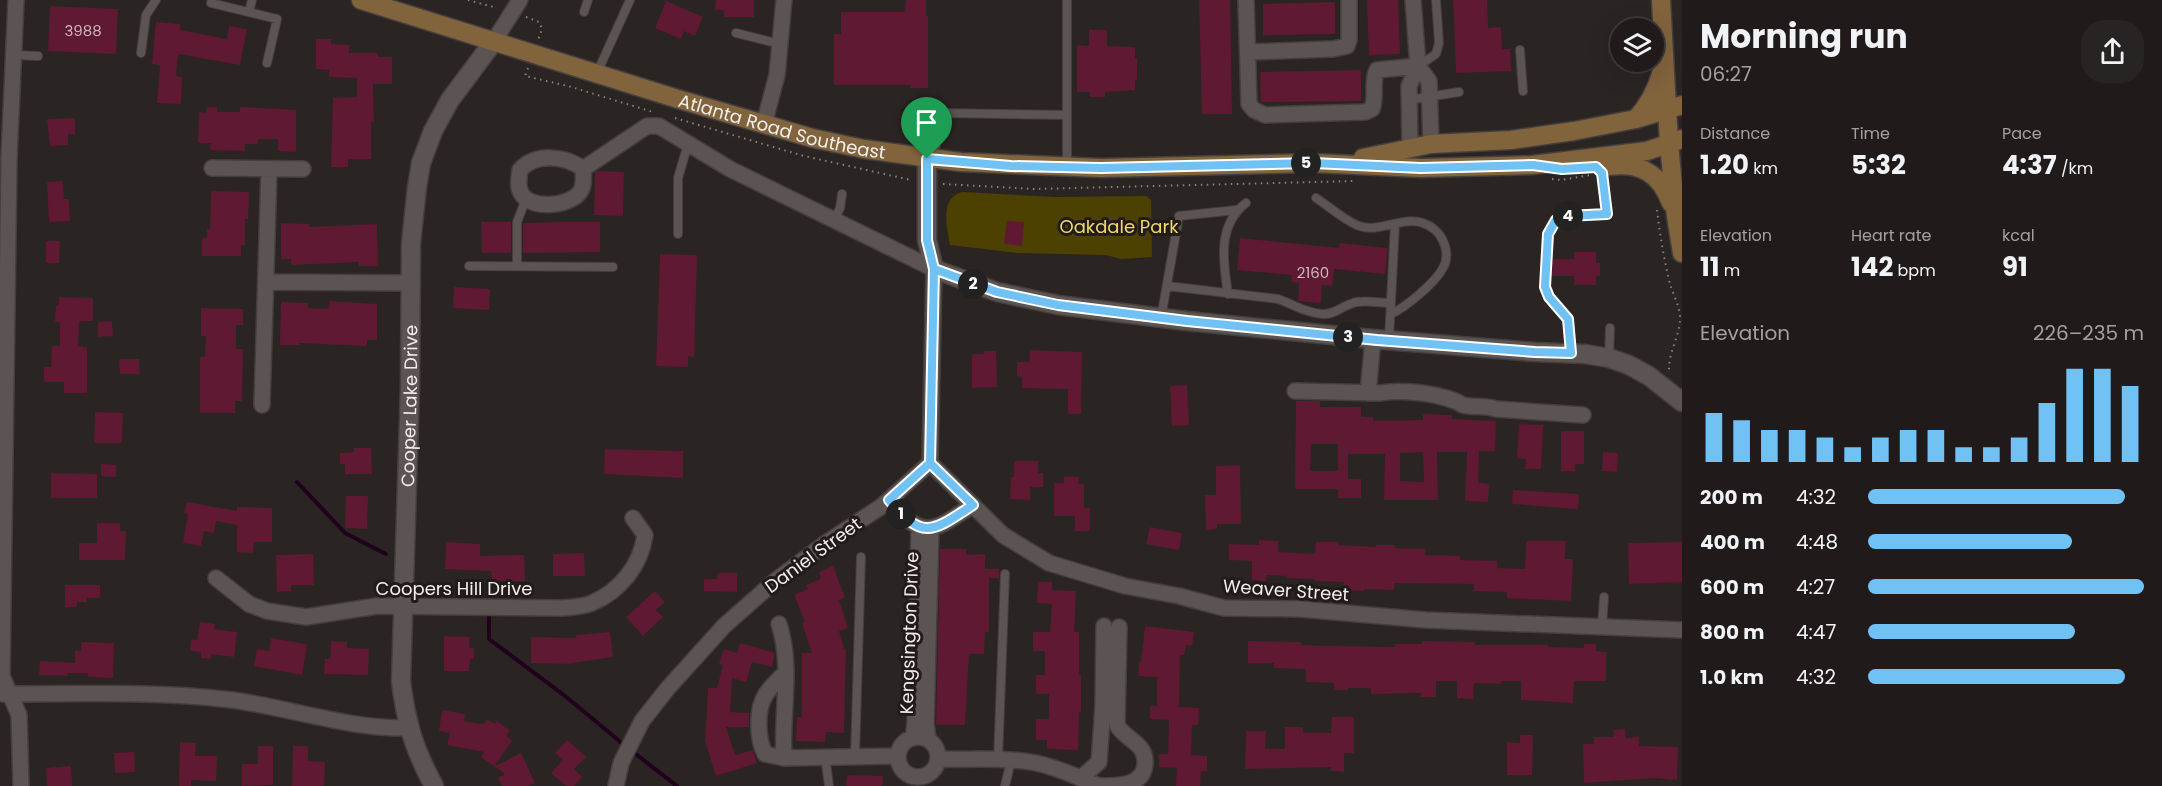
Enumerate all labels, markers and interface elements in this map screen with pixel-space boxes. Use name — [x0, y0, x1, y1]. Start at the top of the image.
text: Morning run — [1700, 13, 1908, 60]
map controls — [1610, 18, 1664, 72]
button: layers — [1610, 18, 1664, 72]
house number: 3988 — [64, 20, 102, 41]
button: share — [2081, 20, 2144, 83]
text: 06:27 — [1700, 60, 1752, 88]
street label: Atlanta Road Southeast — [676, 87, 887, 164]
pin — [901, 97, 952, 159]
icon: arrive — [910, 106, 943, 139]
text: Distance — [1700, 122, 1770, 145]
text: Time — [1851, 122, 1890, 145]
text: Pace — [2002, 122, 2042, 145]
text: 1.20 — [1700, 147, 1749, 183]
text: 5:32 — [1851, 147, 1906, 183]
text: 4:37 — [2002, 147, 2057, 183]
pin: 5 — [1291, 148, 1321, 178]
text: 5 — [1301, 151, 1311, 174]
text: km — [1749, 157, 1778, 180]
text: /km — [2057, 157, 2093, 180]
pin: 4 — [1553, 201, 1583, 231]
text: 4 — [1563, 204, 1573, 227]
park label: Oakdale Park — [1060, 214, 1179, 239]
text: Elevation — [1700, 224, 1772, 247]
text: Heart rate — [1851, 224, 1931, 247]
text: kcal — [2002, 224, 2035, 247]
text: 11 — [1700, 249, 1720, 285]
text: 142 — [1851, 249, 1893, 285]
text: 91 — [2002, 249, 2028, 285]
text: m — [1720, 259, 1740, 282]
text: bpm — [1893, 259, 1936, 282]
house number: 2160 — [1297, 262, 1329, 283]
pin: 2 — [958, 269, 988, 299]
text: 2 — [968, 272, 978, 295]
text: Elevation — [1700, 319, 1790, 347]
text: 226–235 m — [2033, 319, 2144, 347]
pin: 3 — [1333, 322, 1363, 352]
street label: Cooper Lake Drive — [394, 325, 423, 487]
text: 3 — [1343, 325, 1353, 348]
text: 200 m — [1700, 483, 1763, 511]
text: 4:32 — [1796, 483, 1836, 511]
pin: 1 — [886, 499, 916, 529]
text: 1 — [898, 502, 904, 525]
street label: Daniel Street — [760, 511, 866, 599]
text: 400 m — [1700, 528, 1765, 556]
text: 4:48 — [1796, 528, 1838, 556]
street label: Kengsington Drive — [894, 551, 924, 715]
street label: Weaver Street — [1222, 573, 1350, 607]
text: 600 m — [1700, 573, 1764, 601]
text: 4:27 — [1796, 573, 1835, 601]
street label: Coopers Hill Drive — [376, 576, 532, 601]
text: 800 m — [1700, 618, 1764, 646]
text: 4:47 — [1796, 618, 1836, 646]
text: 1.0 km — [1700, 663, 1764, 691]
text: 4:32 — [1796, 663, 1836, 691]

